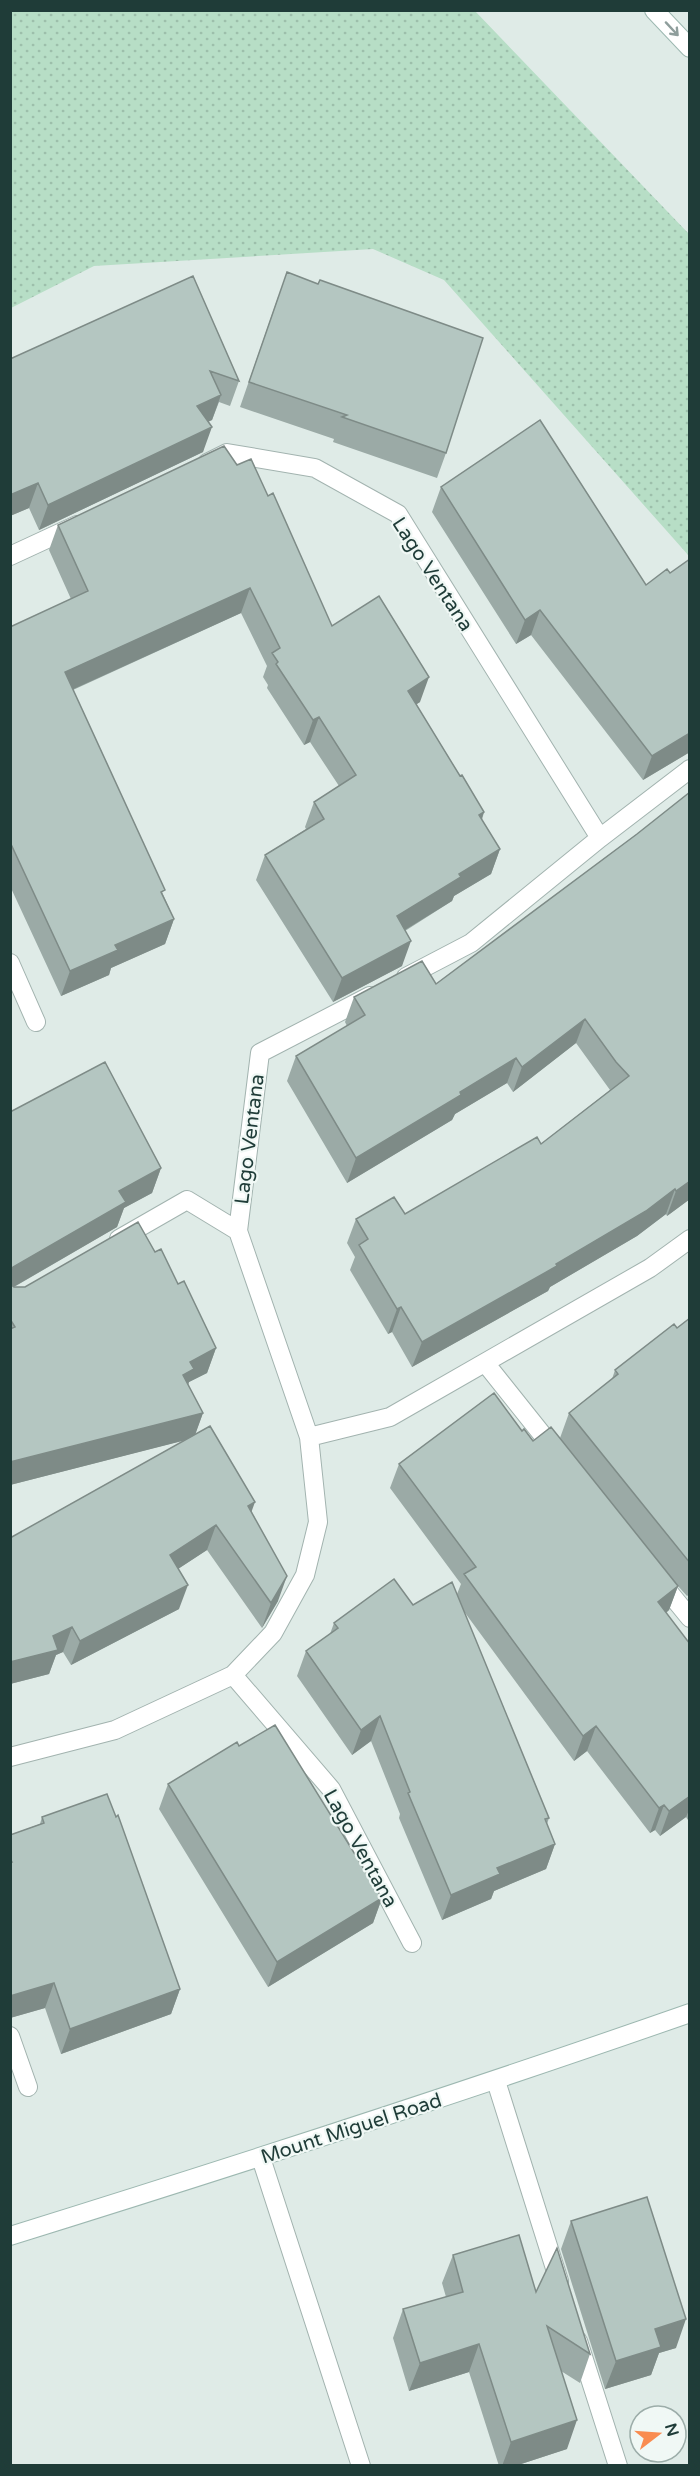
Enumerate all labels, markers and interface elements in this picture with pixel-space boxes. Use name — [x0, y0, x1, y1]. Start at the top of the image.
one-way arrow — [665, 22, 679, 37]
street label: Lago Ventana — [386, 513, 478, 636]
street label: Lago Ventana — [230, 1073, 270, 1206]
street label: Lago Ventana — [318, 1785, 402, 1912]
street label: Mount Miguel Road — [258, 2088, 445, 2170]
north arrow — [628, 2404, 688, 2464]
text: N — [660, 2421, 683, 2439]

